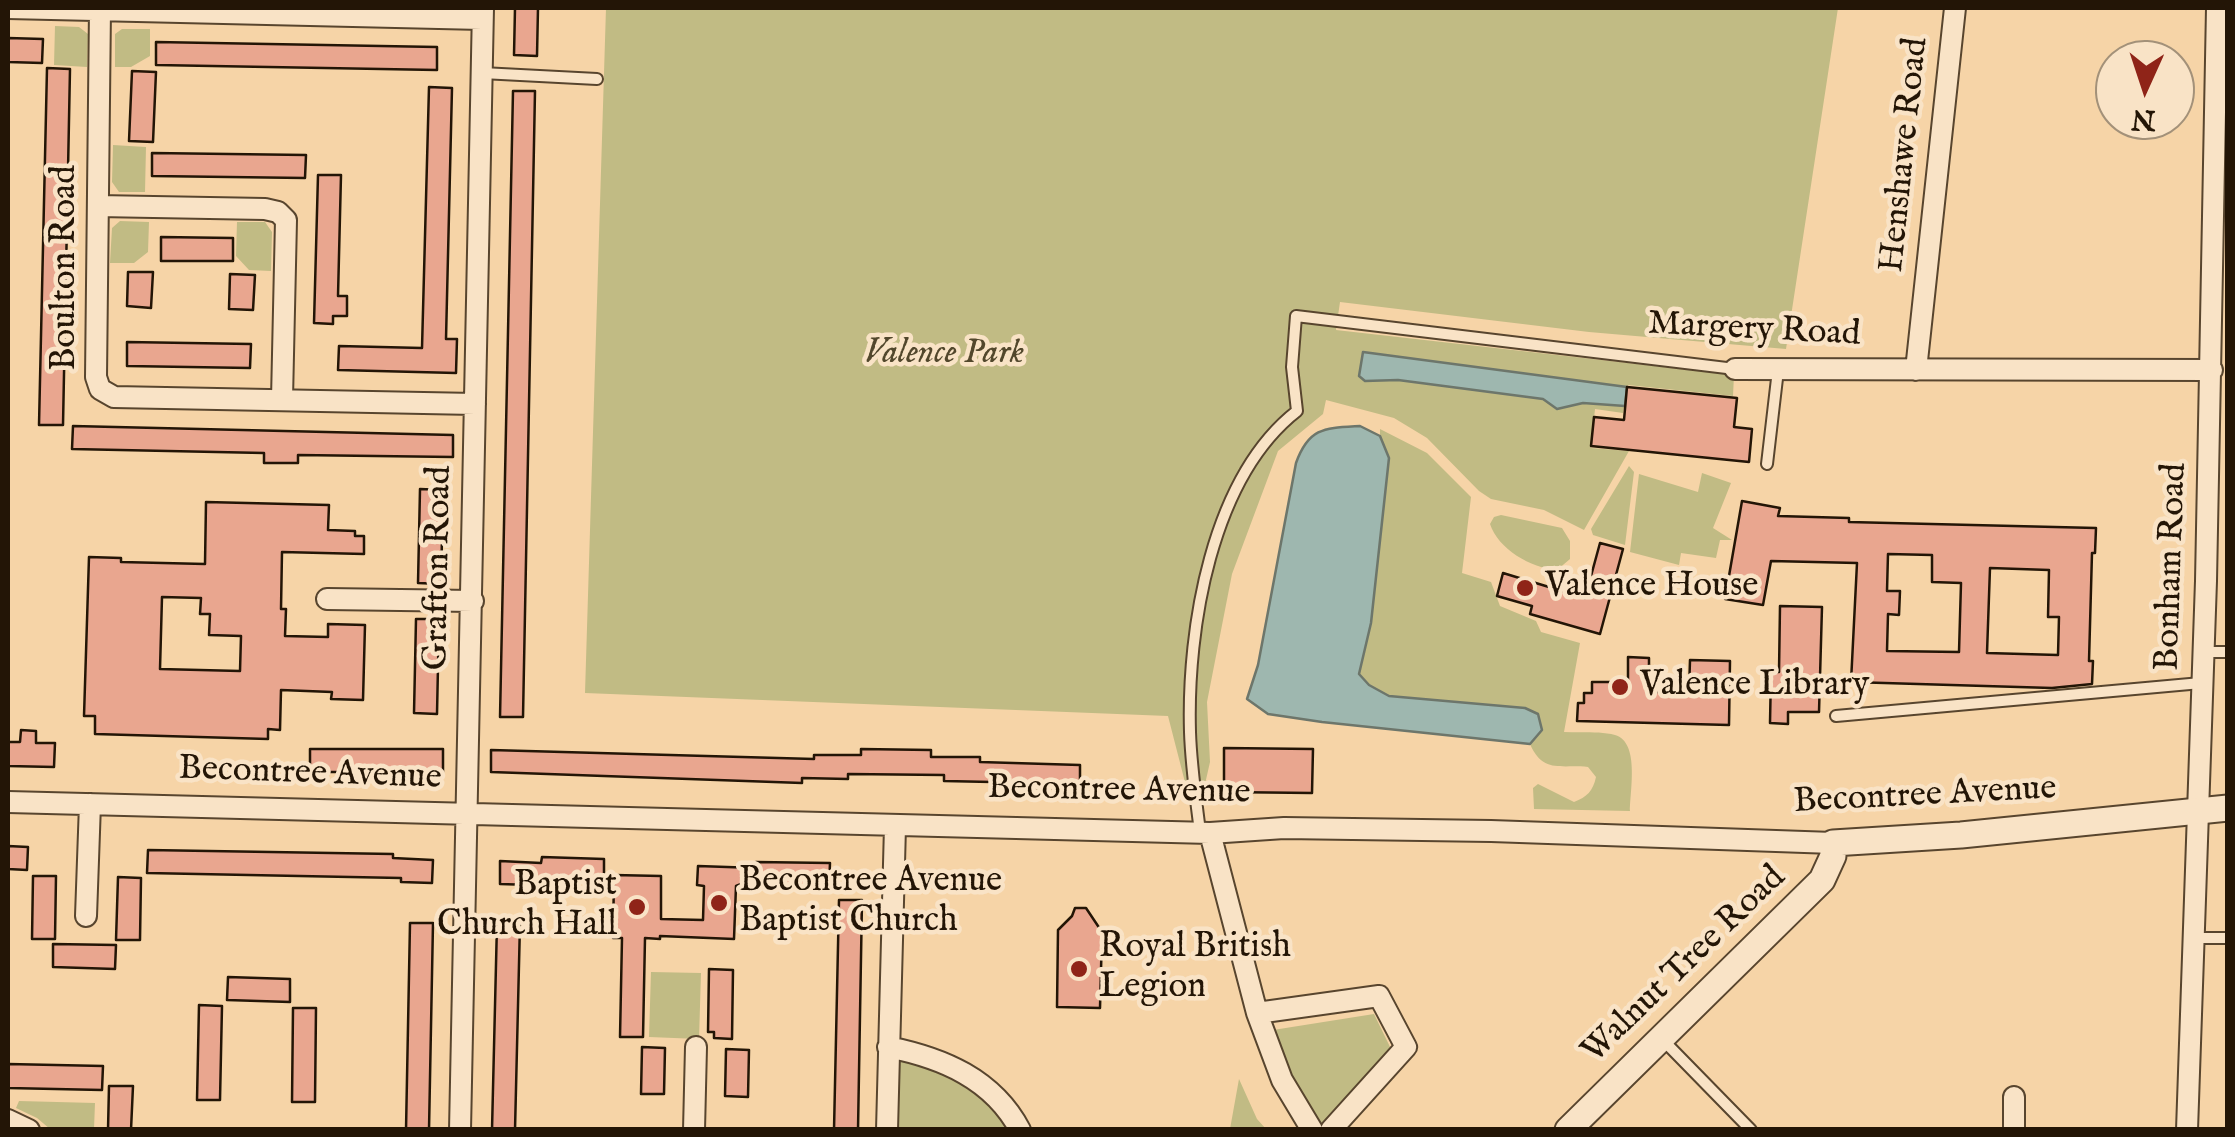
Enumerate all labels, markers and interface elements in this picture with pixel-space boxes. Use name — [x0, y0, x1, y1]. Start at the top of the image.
street label: Henshawe Road — [1873, 36, 1939, 274]
north arrow — [2095, 40, 2195, 140]
text: N — [2130, 100, 2157, 137]
street label: Boulton Road — [46, 165, 88, 371]
street label: Margery Road — [1647, 304, 1861, 358]
park label: Valence Park — [864, 334, 1024, 376]
street label: Bonham Road — [2148, 462, 2198, 672]
street label: Grafton Road — [417, 465, 463, 671]
place label: Valence House — [1545, 567, 1758, 609]
marker: Valence House — [1514, 577, 1536, 599]
place label: Valence Library — [1640, 666, 1869, 708]
marker: Valence Library — [1609, 676, 1631, 698]
street label: Becontree Avenue — [178, 749, 442, 801]
street label: Becontree Avenue — [987, 769, 1251, 815]
street label: Becontree Avenue — [1793, 769, 2057, 825]
street label: Walnut Tree Road — [1575, 858, 1795, 1074]
place label: Becontree Avenue Baptist Church — [739, 862, 1002, 944]
place label: Baptist Church Hall — [437, 866, 617, 948]
marker: Becontree Avenue Baptist Church — [708, 892, 730, 914]
marker: Baptist Church Hall — [626, 896, 648, 918]
place label: Royal British Legion — [1099, 928, 1291, 1010]
marker: Royal British Legion — [1068, 958, 1090, 980]

